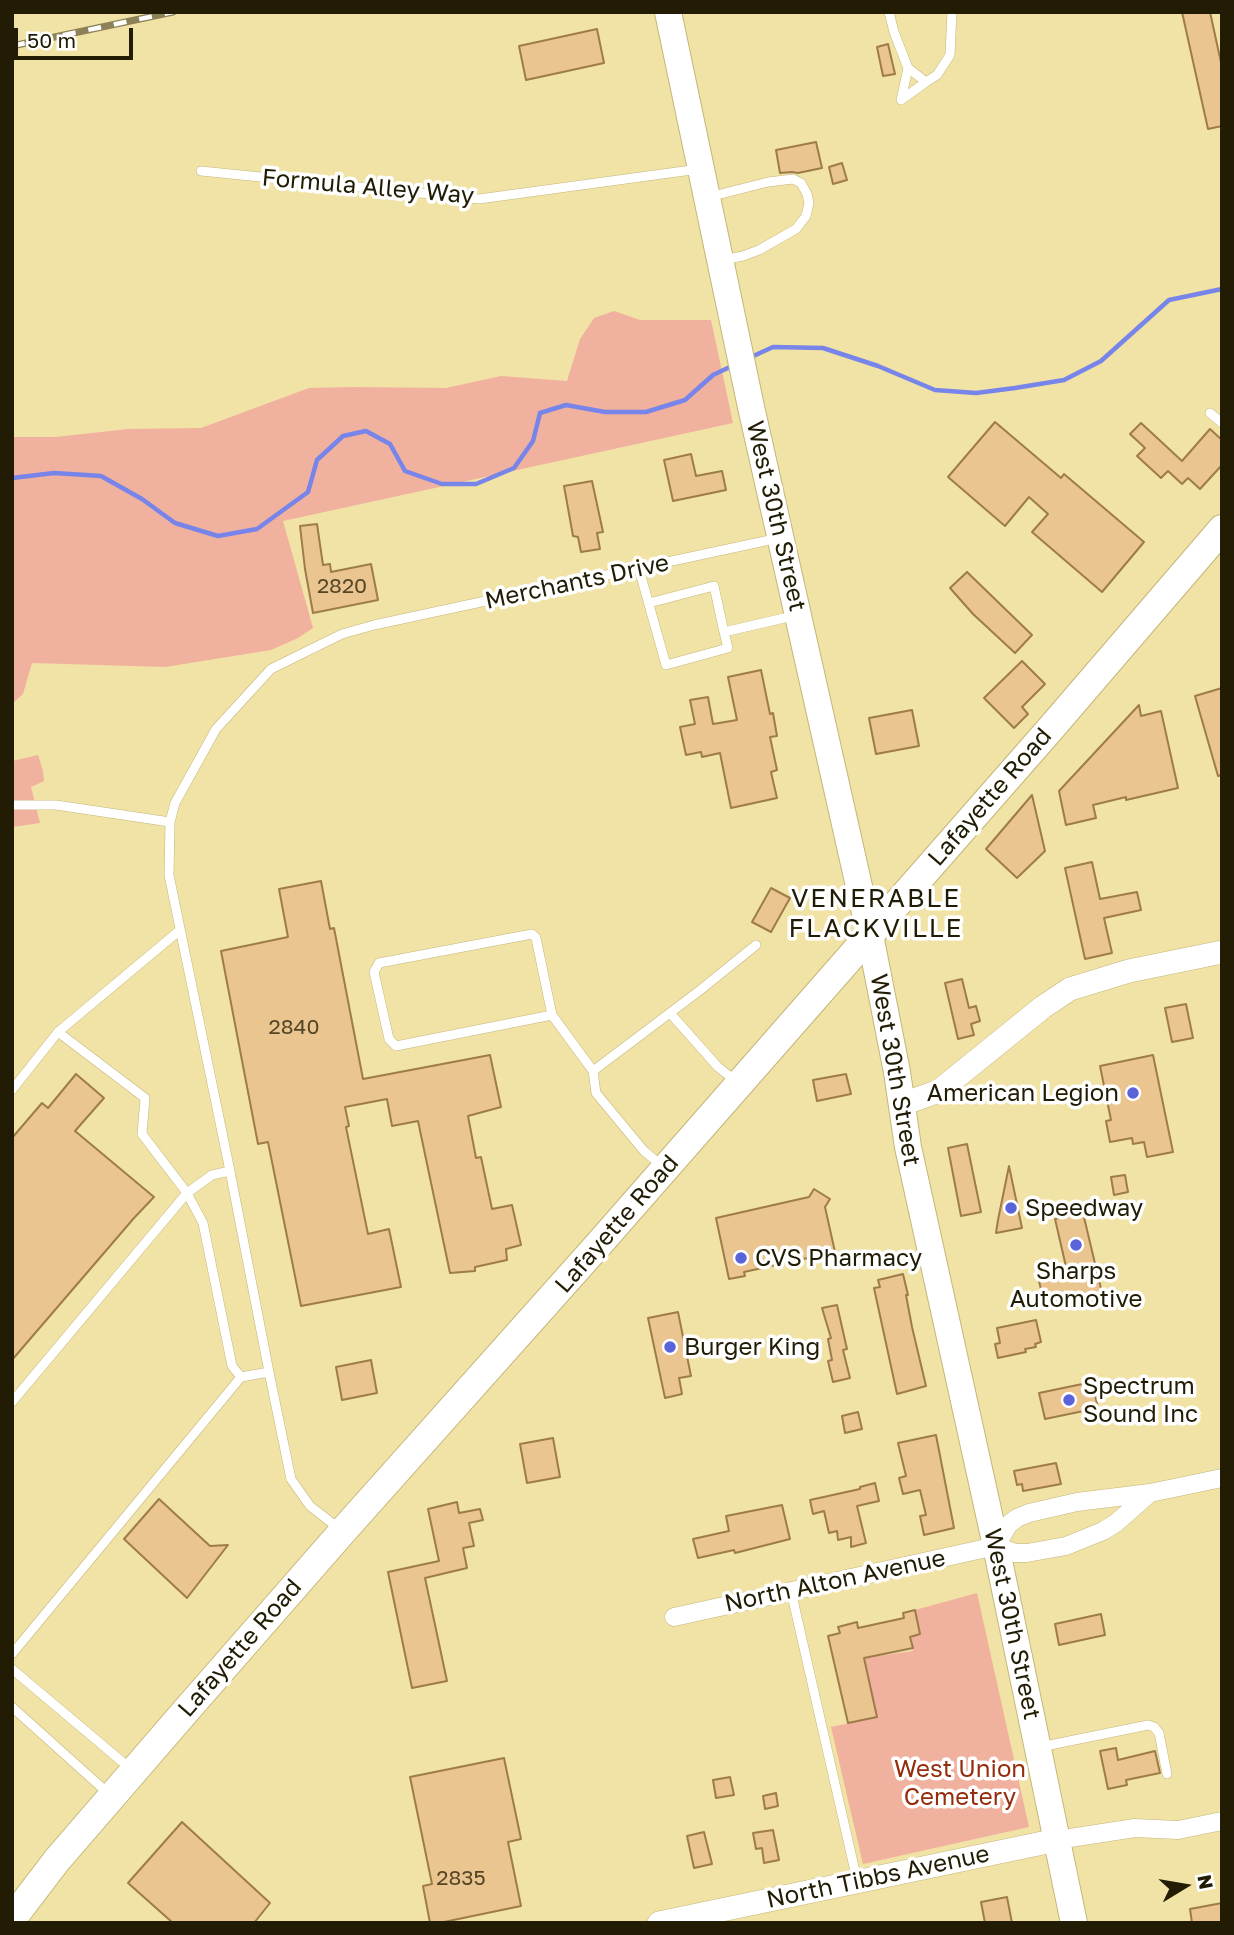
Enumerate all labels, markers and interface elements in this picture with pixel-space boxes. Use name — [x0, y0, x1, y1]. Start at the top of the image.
scale bar — [18, 14, 136, 58]
text: 50 m — [27, 27, 76, 53]
street label: Formula Alley Way — [261, 163, 475, 211]
street label: West 30th Street — [740, 418, 812, 614]
street label: Merchants Drive — [482, 548, 672, 616]
house number: 2820 — [317, 573, 367, 599]
street label: Lafayette Road — [922, 722, 1058, 872]
district label: VENERABLE FLACKVILLE — [790, 883, 962, 944]
street label: West 30th Street — [864, 972, 926, 1168]
house number: 2840 — [269, 1014, 319, 1040]
place label: American Legion — [927, 1079, 1119, 1107]
marker: American Legion — [1125, 1085, 1141, 1101]
street label: Lafayette Road — [549, 1149, 685, 1299]
place label: Speedway — [1025, 1194, 1143, 1222]
marker: Speedway — [1003, 1200, 1019, 1216]
marker: Sharps Automotive — [1068, 1237, 1084, 1253]
place label: CVS Pharmacy — [755, 1244, 922, 1272]
marker: CVS Pharmacy — [733, 1250, 749, 1266]
place label: Sharps Automotive — [1010, 1257, 1142, 1313]
place label: Burger King — [684, 1333, 820, 1361]
marker: Burger King — [662, 1339, 678, 1355]
place label: Spectrum Sound Inc — [1083, 1372, 1198, 1428]
marker: Spectrum Sound Inc — [1061, 1392, 1077, 1408]
street label: West 30th Street — [978, 1526, 1046, 1722]
street label: North Alton Avenue — [722, 1544, 948, 1618]
street label: Lafayette Road — [172, 1573, 308, 1723]
park label: West Union Cemetery — [894, 1755, 1026, 1811]
street label: North Tibbs Avenue — [764, 1839, 992, 1915]
north arrow — [1150, 1851, 1220, 1921]
house number: 2835 — [436, 1865, 486, 1891]
text: N — [1193, 1873, 1219, 1891]

